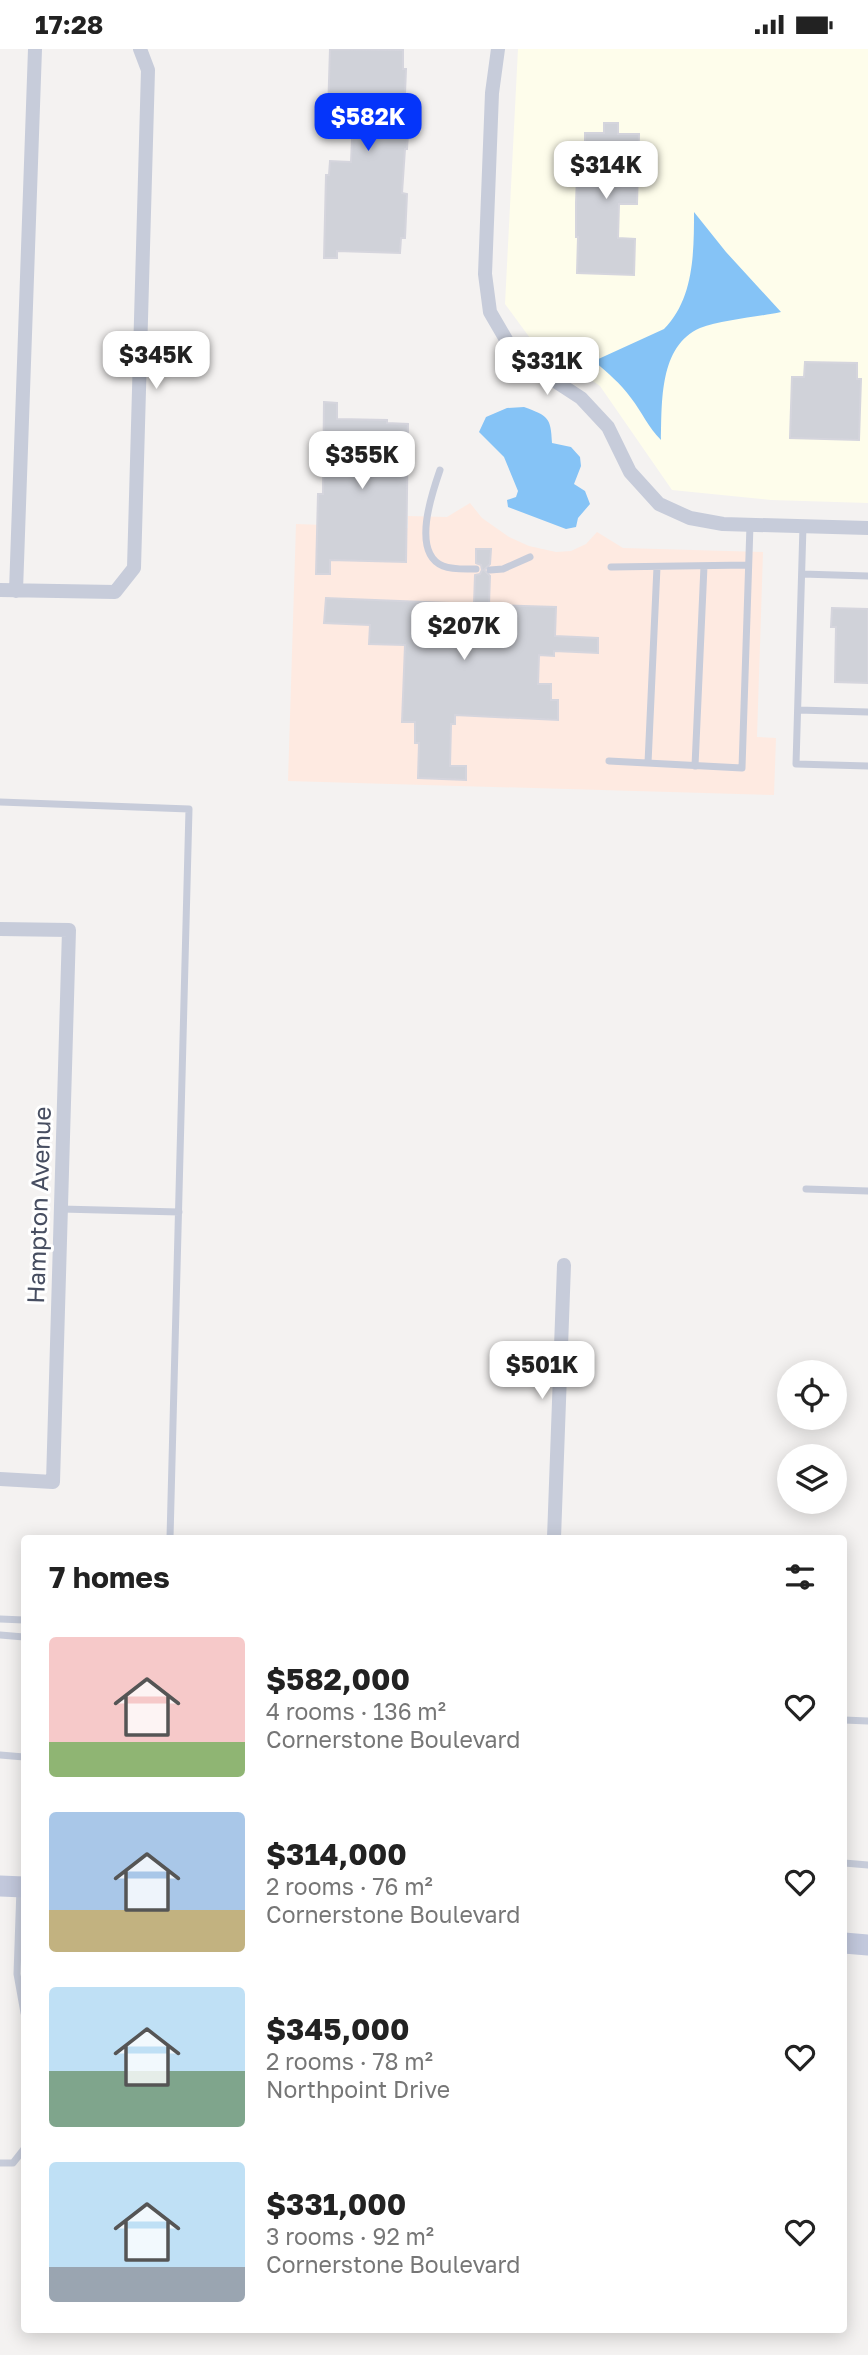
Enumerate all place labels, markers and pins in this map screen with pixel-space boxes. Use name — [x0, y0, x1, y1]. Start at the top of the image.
pin: $582K — [319, 93, 417, 153]
pin: $314K — [557, 141, 655, 201]
pin: $345K — [107, 331, 205, 391]
pin: $331K — [498, 337, 596, 397]
pin: $355K — [313, 431, 411, 491]
pin: $207K — [415, 603, 513, 662]
pin: $501K — [493, 1341, 591, 1401]

